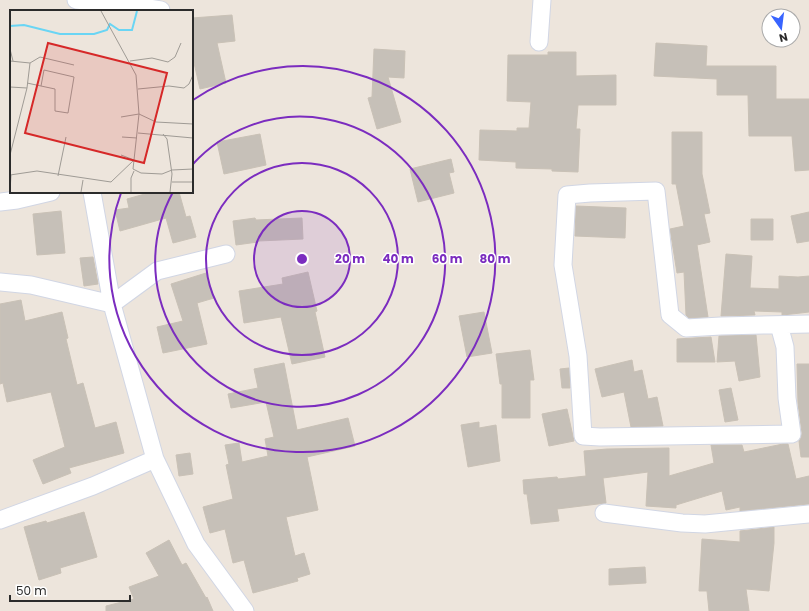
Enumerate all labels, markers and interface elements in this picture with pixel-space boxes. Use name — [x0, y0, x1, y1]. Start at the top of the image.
north arrow — [761, 8, 801, 48]
inset map — [10, 10, 193, 193]
text: N — [777, 29, 789, 46]
text: 20 m — [335, 250, 365, 267]
text: 40 m — [382, 250, 414, 267]
text: 60 m — [432, 250, 463, 267]
text: 80 m — [480, 250, 511, 267]
centre of rings — [295, 252, 309, 266]
scale bar — [10, 577, 130, 603]
text: 50 m — [16, 582, 47, 599]

